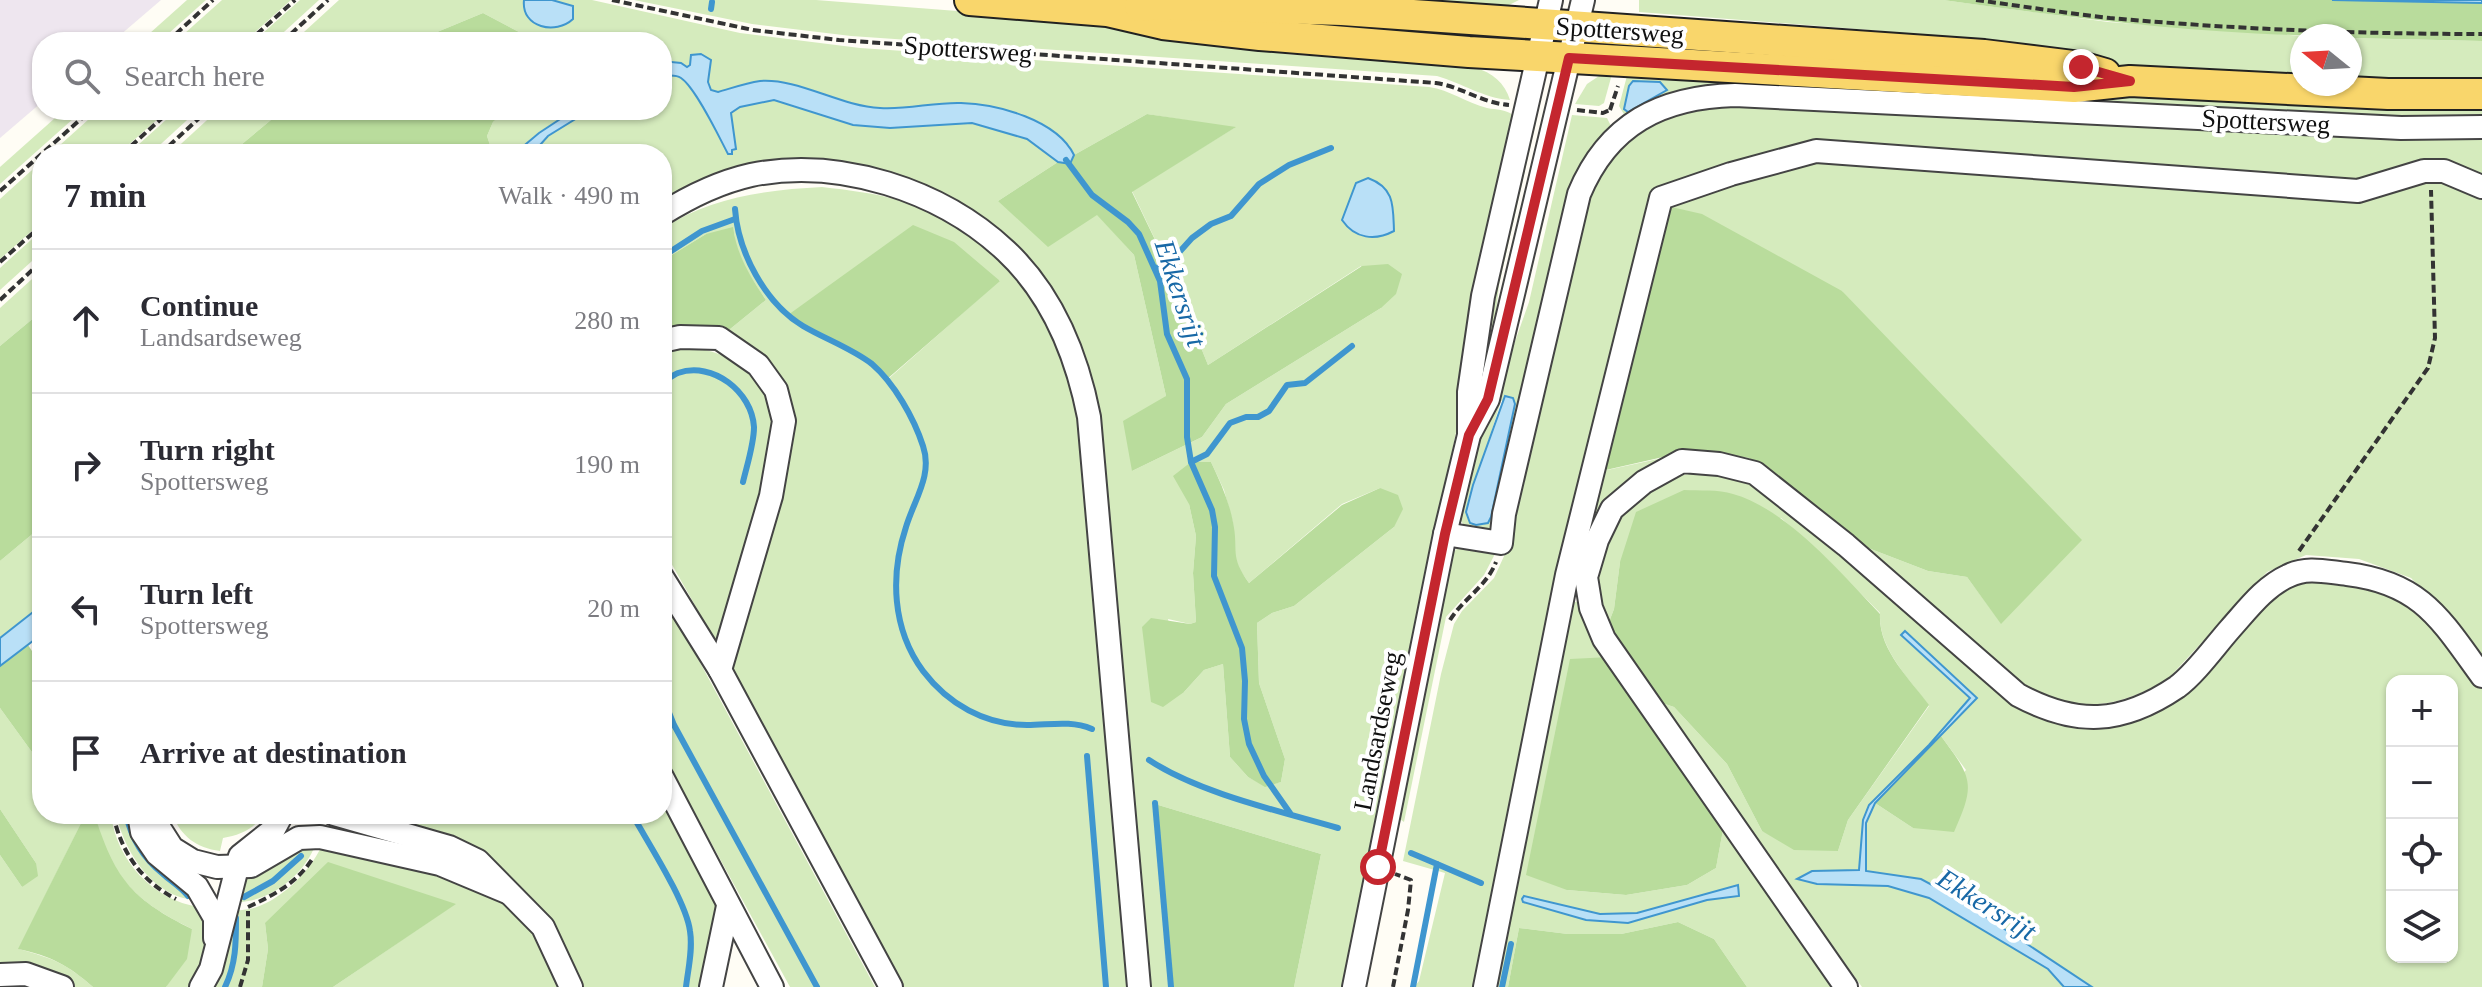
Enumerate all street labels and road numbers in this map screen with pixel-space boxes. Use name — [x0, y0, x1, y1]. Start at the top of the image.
street label: Spottersweg — [1555, 12, 1685, 49]
street label: Spottersweg — [903, 31, 1033, 68]
street label: Spottersweg — [2201, 104, 2331, 139]
street label: Landsardseweg — [1348, 649, 1407, 813]

